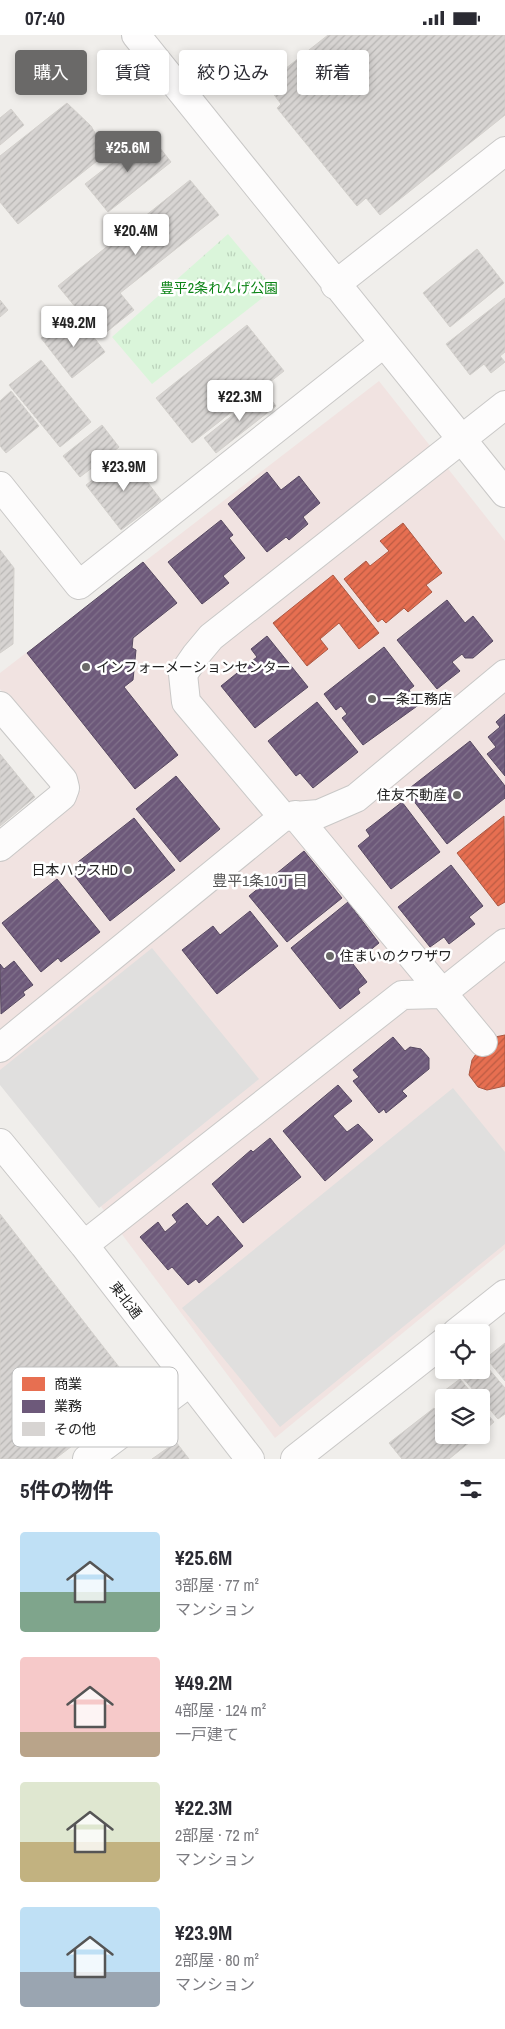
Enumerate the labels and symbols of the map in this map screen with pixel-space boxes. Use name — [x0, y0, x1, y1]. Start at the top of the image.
pin: ¥25.6M — [87, 131, 169, 173]
pin: ¥20.4M — [95, 213, 177, 256]
park label: 豊平2条れんげ公園 — [160, 279, 278, 297]
pin: ¥49.2M — [33, 305, 115, 348]
pin: ¥22.3M — [199, 379, 281, 422]
pin: ¥23.9M — [83, 449, 165, 492]
place label: インフォーメーションセンター — [96, 658, 291, 676]
marker: インフォーメーションセンター — [80, 661, 92, 673]
place label: 一条工務店 — [382, 690, 452, 708]
marker: 一条工務店 — [366, 693, 378, 705]
place label: 住友不動産 — [377, 786, 447, 804]
marker: 住友不動産 — [451, 789, 463, 801]
place label: 日本ハウスHD — [31, 861, 118, 879]
marker: 日本ハウスHD — [122, 864, 134, 876]
district label: 豊平1条10丁目 — [212, 870, 308, 891]
place label: 住まいのクワザワ — [340, 947, 452, 965]
marker: 住まいのクワザワ — [324, 950, 336, 962]
street label: 東北通 — [106, 1278, 146, 1322]
legend — [12, 1367, 178, 1447]
text: 商業 — [54, 1375, 82, 1393]
text: 業務 — [54, 1397, 82, 1415]
text: その他 — [54, 1420, 96, 1438]

